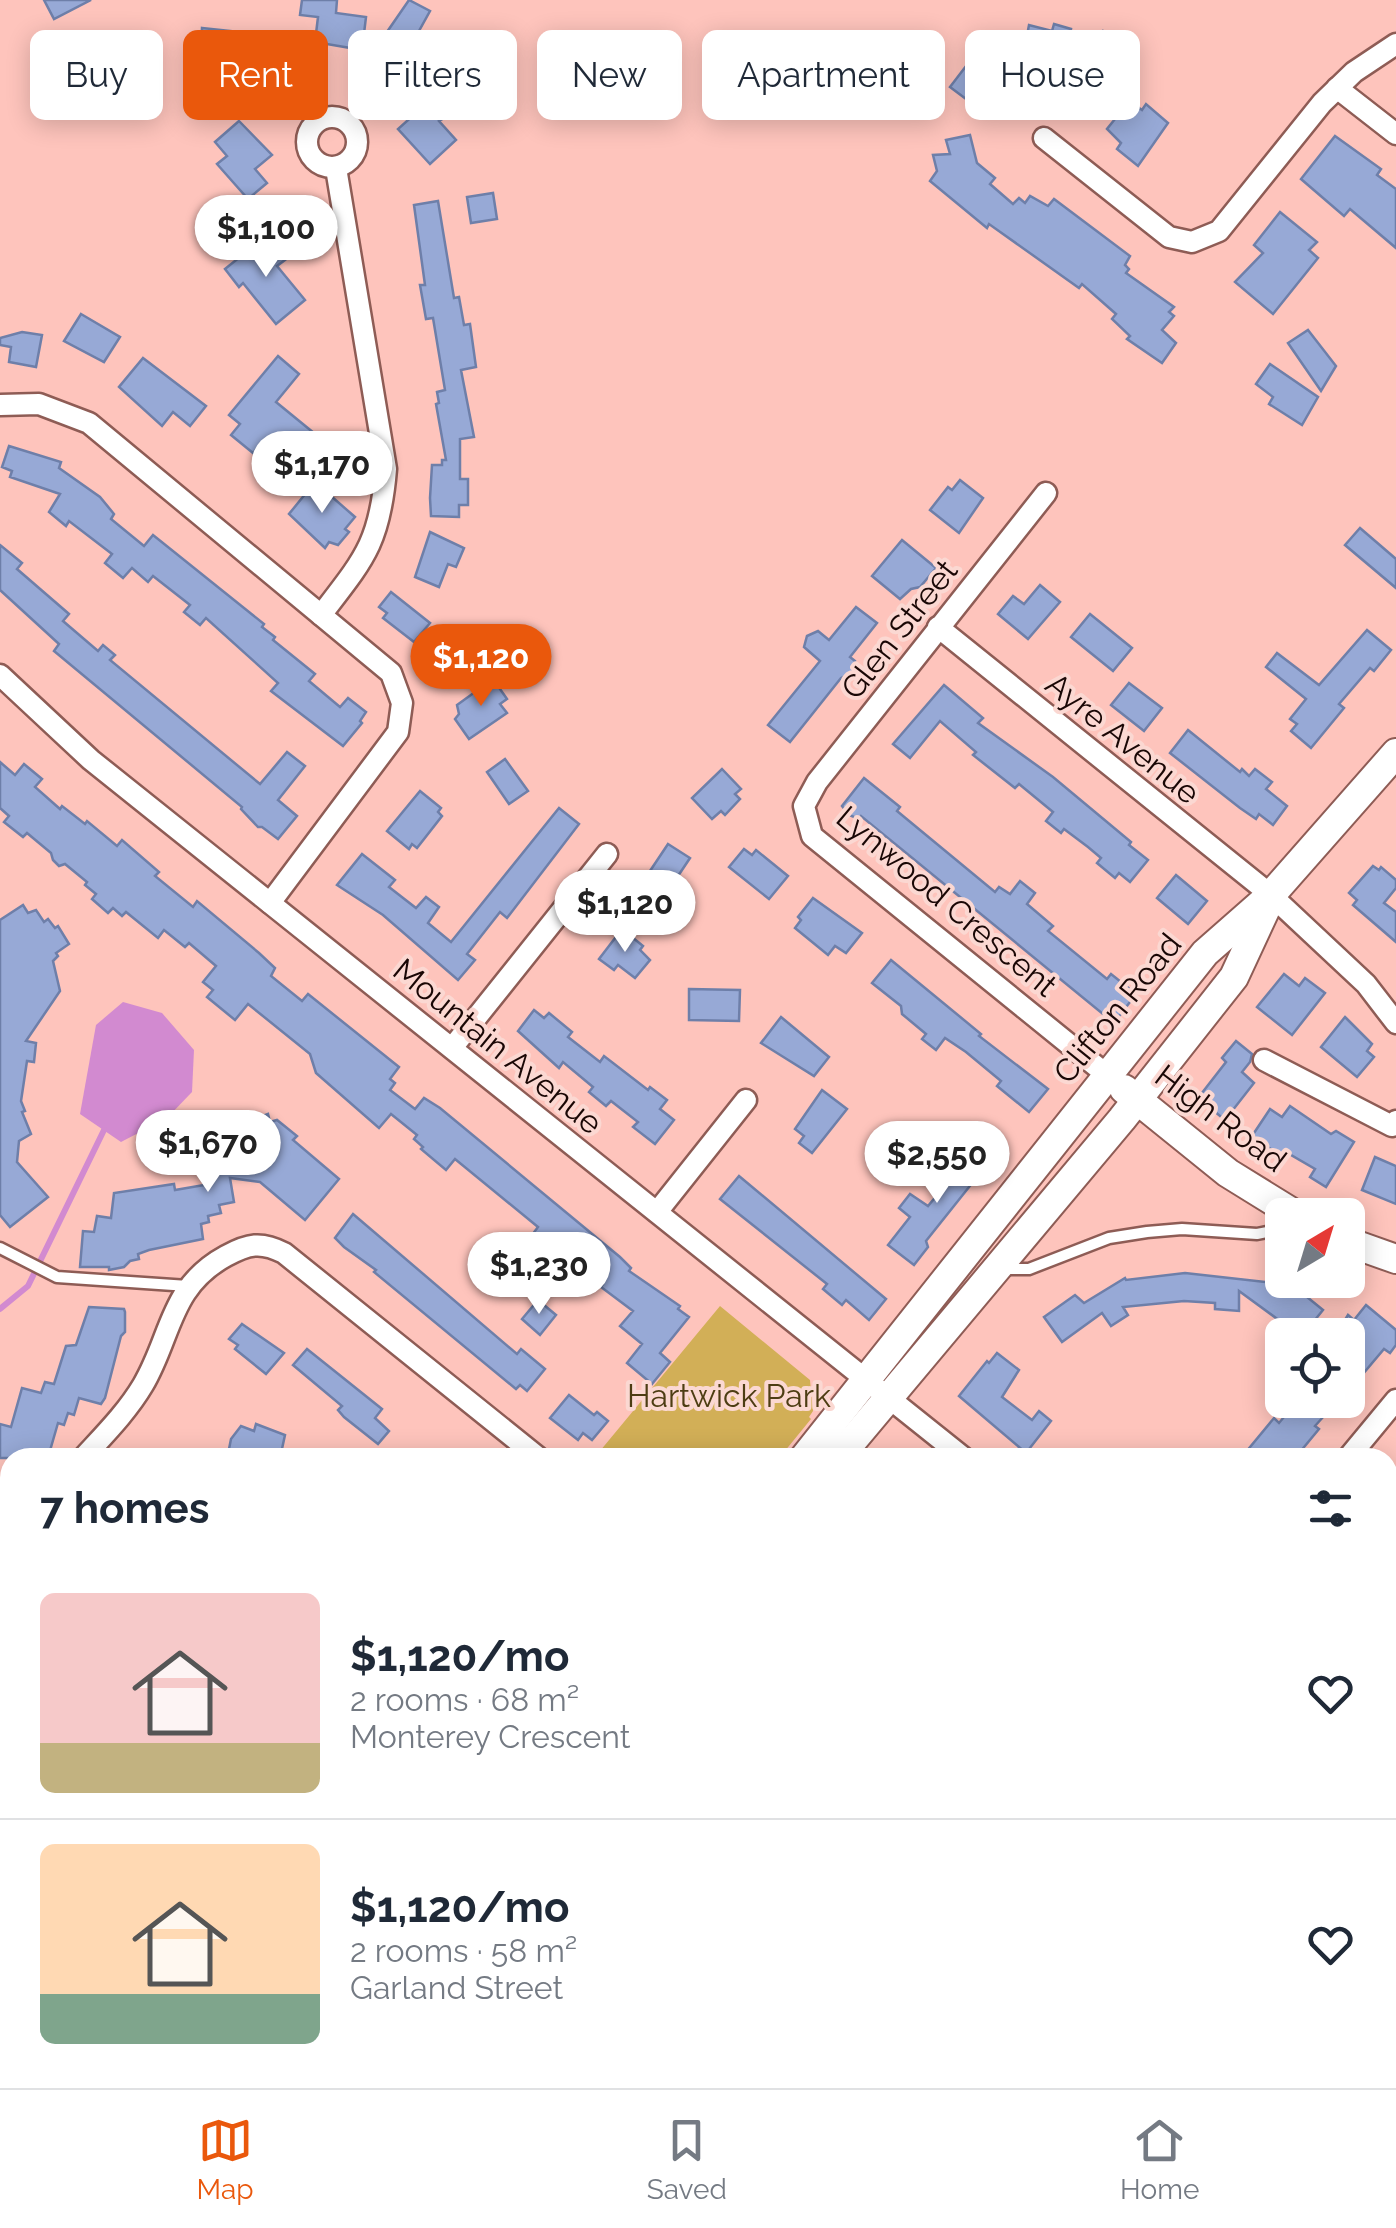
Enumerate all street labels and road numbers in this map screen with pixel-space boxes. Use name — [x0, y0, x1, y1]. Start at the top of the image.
street label: Glen Street — [833, 552, 965, 706]
street label: Ayre Avenue — [1039, 665, 1207, 811]
street label: Lynwood Crescent — [830, 798, 1065, 1004]
street label: Clifton Road — [1046, 926, 1188, 1090]
street label: Mountain Avenue — [386, 951, 610, 1141]
street label: High Road — [1148, 1057, 1294, 1179]

